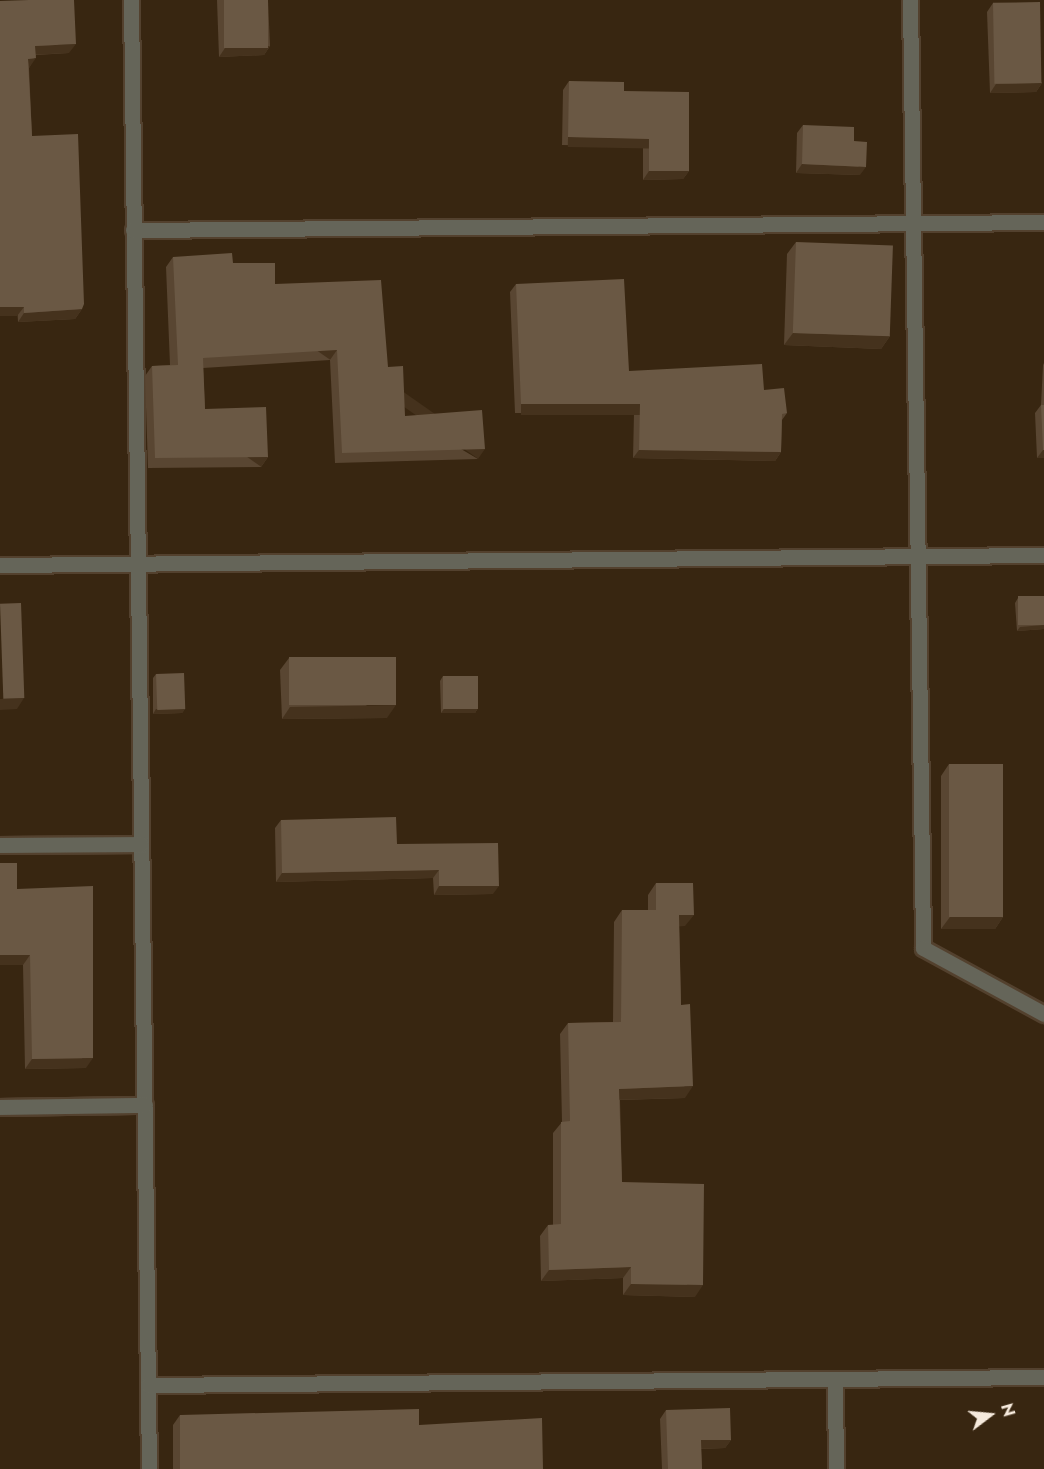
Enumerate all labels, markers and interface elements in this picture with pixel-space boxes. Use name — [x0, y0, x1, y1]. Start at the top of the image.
north arrow — [960, 1385, 1020, 1445]
text: N — [995, 1401, 1021, 1419]

